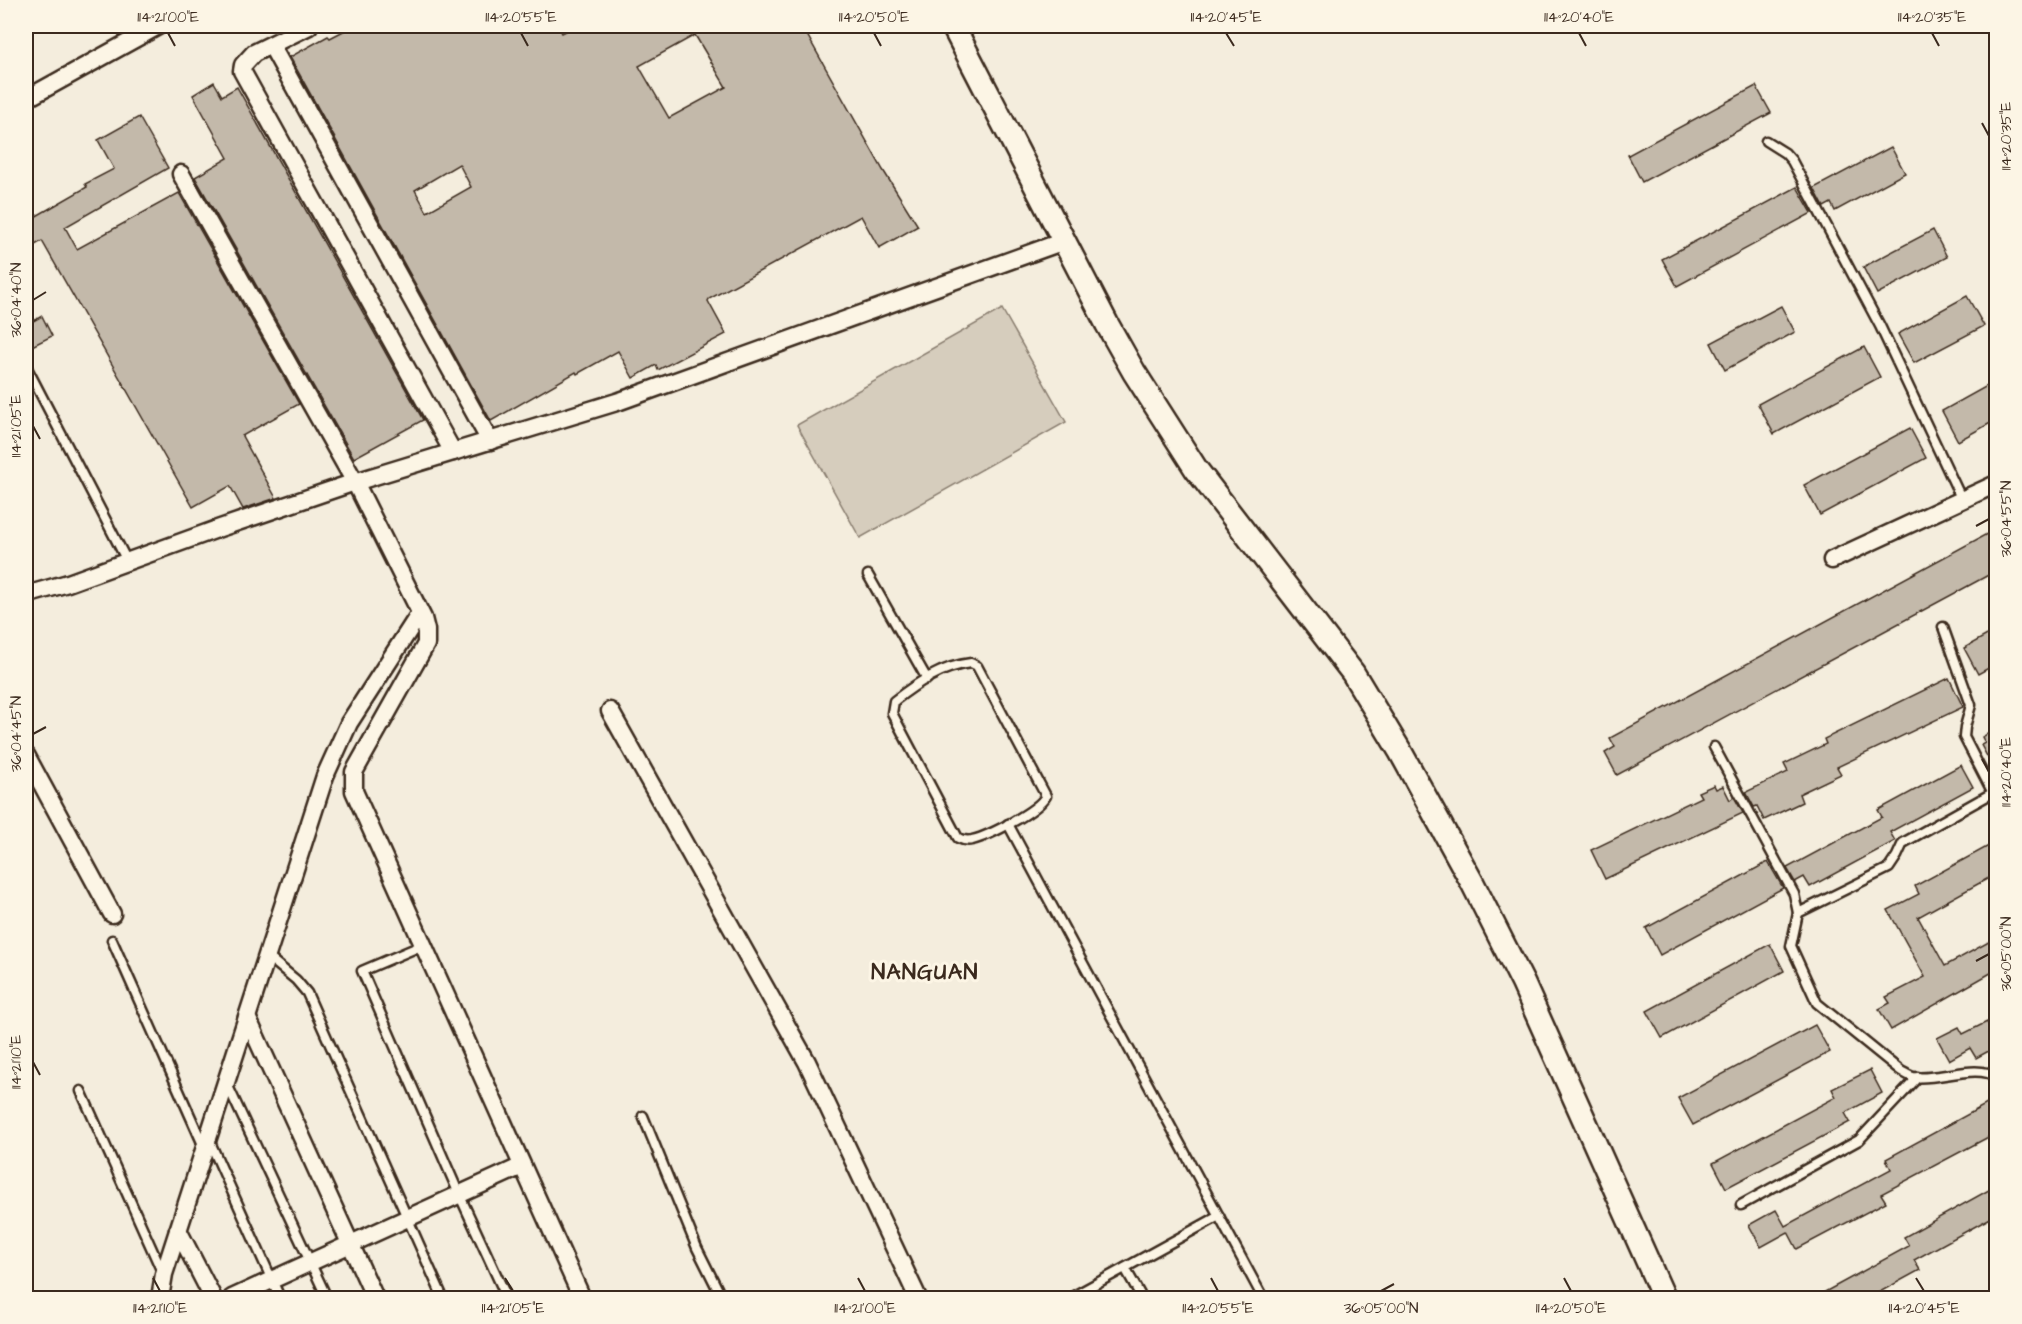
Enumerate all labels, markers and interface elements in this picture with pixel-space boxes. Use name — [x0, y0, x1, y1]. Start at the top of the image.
text: 114°21'00"E — [137, 7, 199, 28]
text: 114°20'55"E — [485, 7, 557, 28]
text: 114°20'50"E — [839, 7, 909, 28]
text: 114°20'45"E — [1190, 7, 1262, 28]
text: 114°20'40"E — [1544, 7, 1614, 28]
text: 114°20'35"E — [1898, 7, 1966, 28]
text: 114°20'35"E — [1996, 102, 2017, 170]
text: 36°04'40"N — [6, 262, 27, 338]
text: 114°21'05"E — [6, 394, 27, 457]
text: 36°04'55"N — [1996, 481, 2017, 557]
text: 36°04'45"N — [6, 696, 27, 772]
text: 114°20'40"E — [1996, 737, 2017, 807]
text: 36°05'00"N — [1996, 917, 2017, 991]
district label: NANGUAN — [871, 957, 979, 988]
text: 114°21'10"E — [6, 1035, 27, 1089]
text: 114°21'10"E — [133, 1298, 187, 1319]
text: 114°21'05"E — [482, 1298, 545, 1319]
text: 114°21'00"E — [834, 1298, 896, 1319]
text: 114°20'55"E — [1182, 1298, 1254, 1319]
text: 36°05'00"N — [1344, 1298, 1418, 1319]
text: 114°20'50"E — [1536, 1298, 1606, 1319]
text: 114°20'45"E — [1888, 1298, 1960, 1319]

